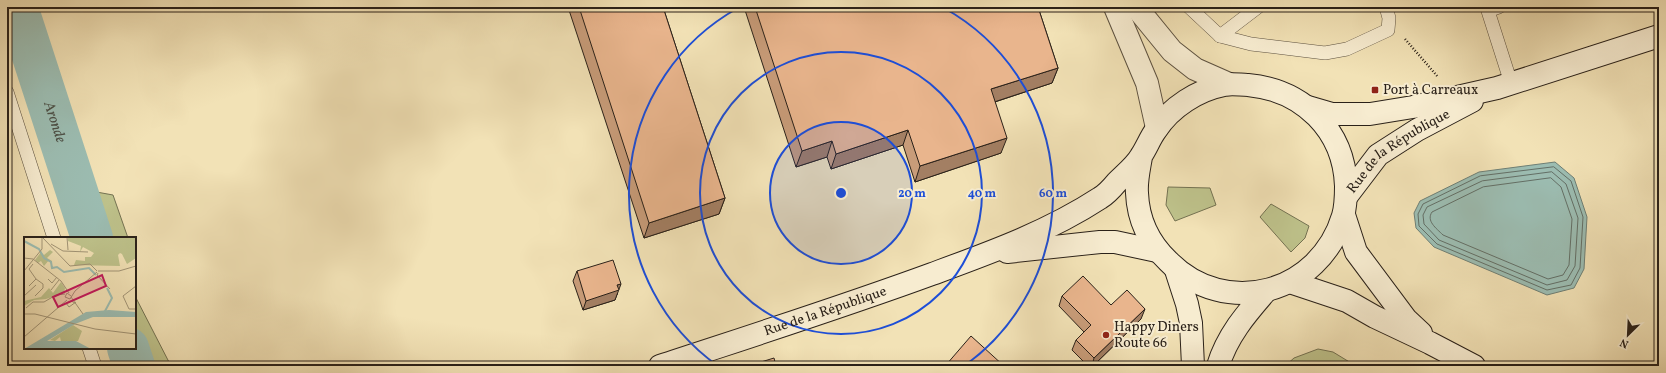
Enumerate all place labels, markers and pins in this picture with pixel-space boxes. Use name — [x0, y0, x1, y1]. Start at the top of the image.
place label: Port à Carreaux — [1383, 81, 1478, 100]
marker: Port à Carreaux — [1370, 85, 1380, 95]
centre of rings — [834, 186, 848, 200]
place label: Happy Diners Route 66 — [1114, 318, 1199, 353]
marker: Happy Diners Route 66 — [1101, 330, 1111, 340]

